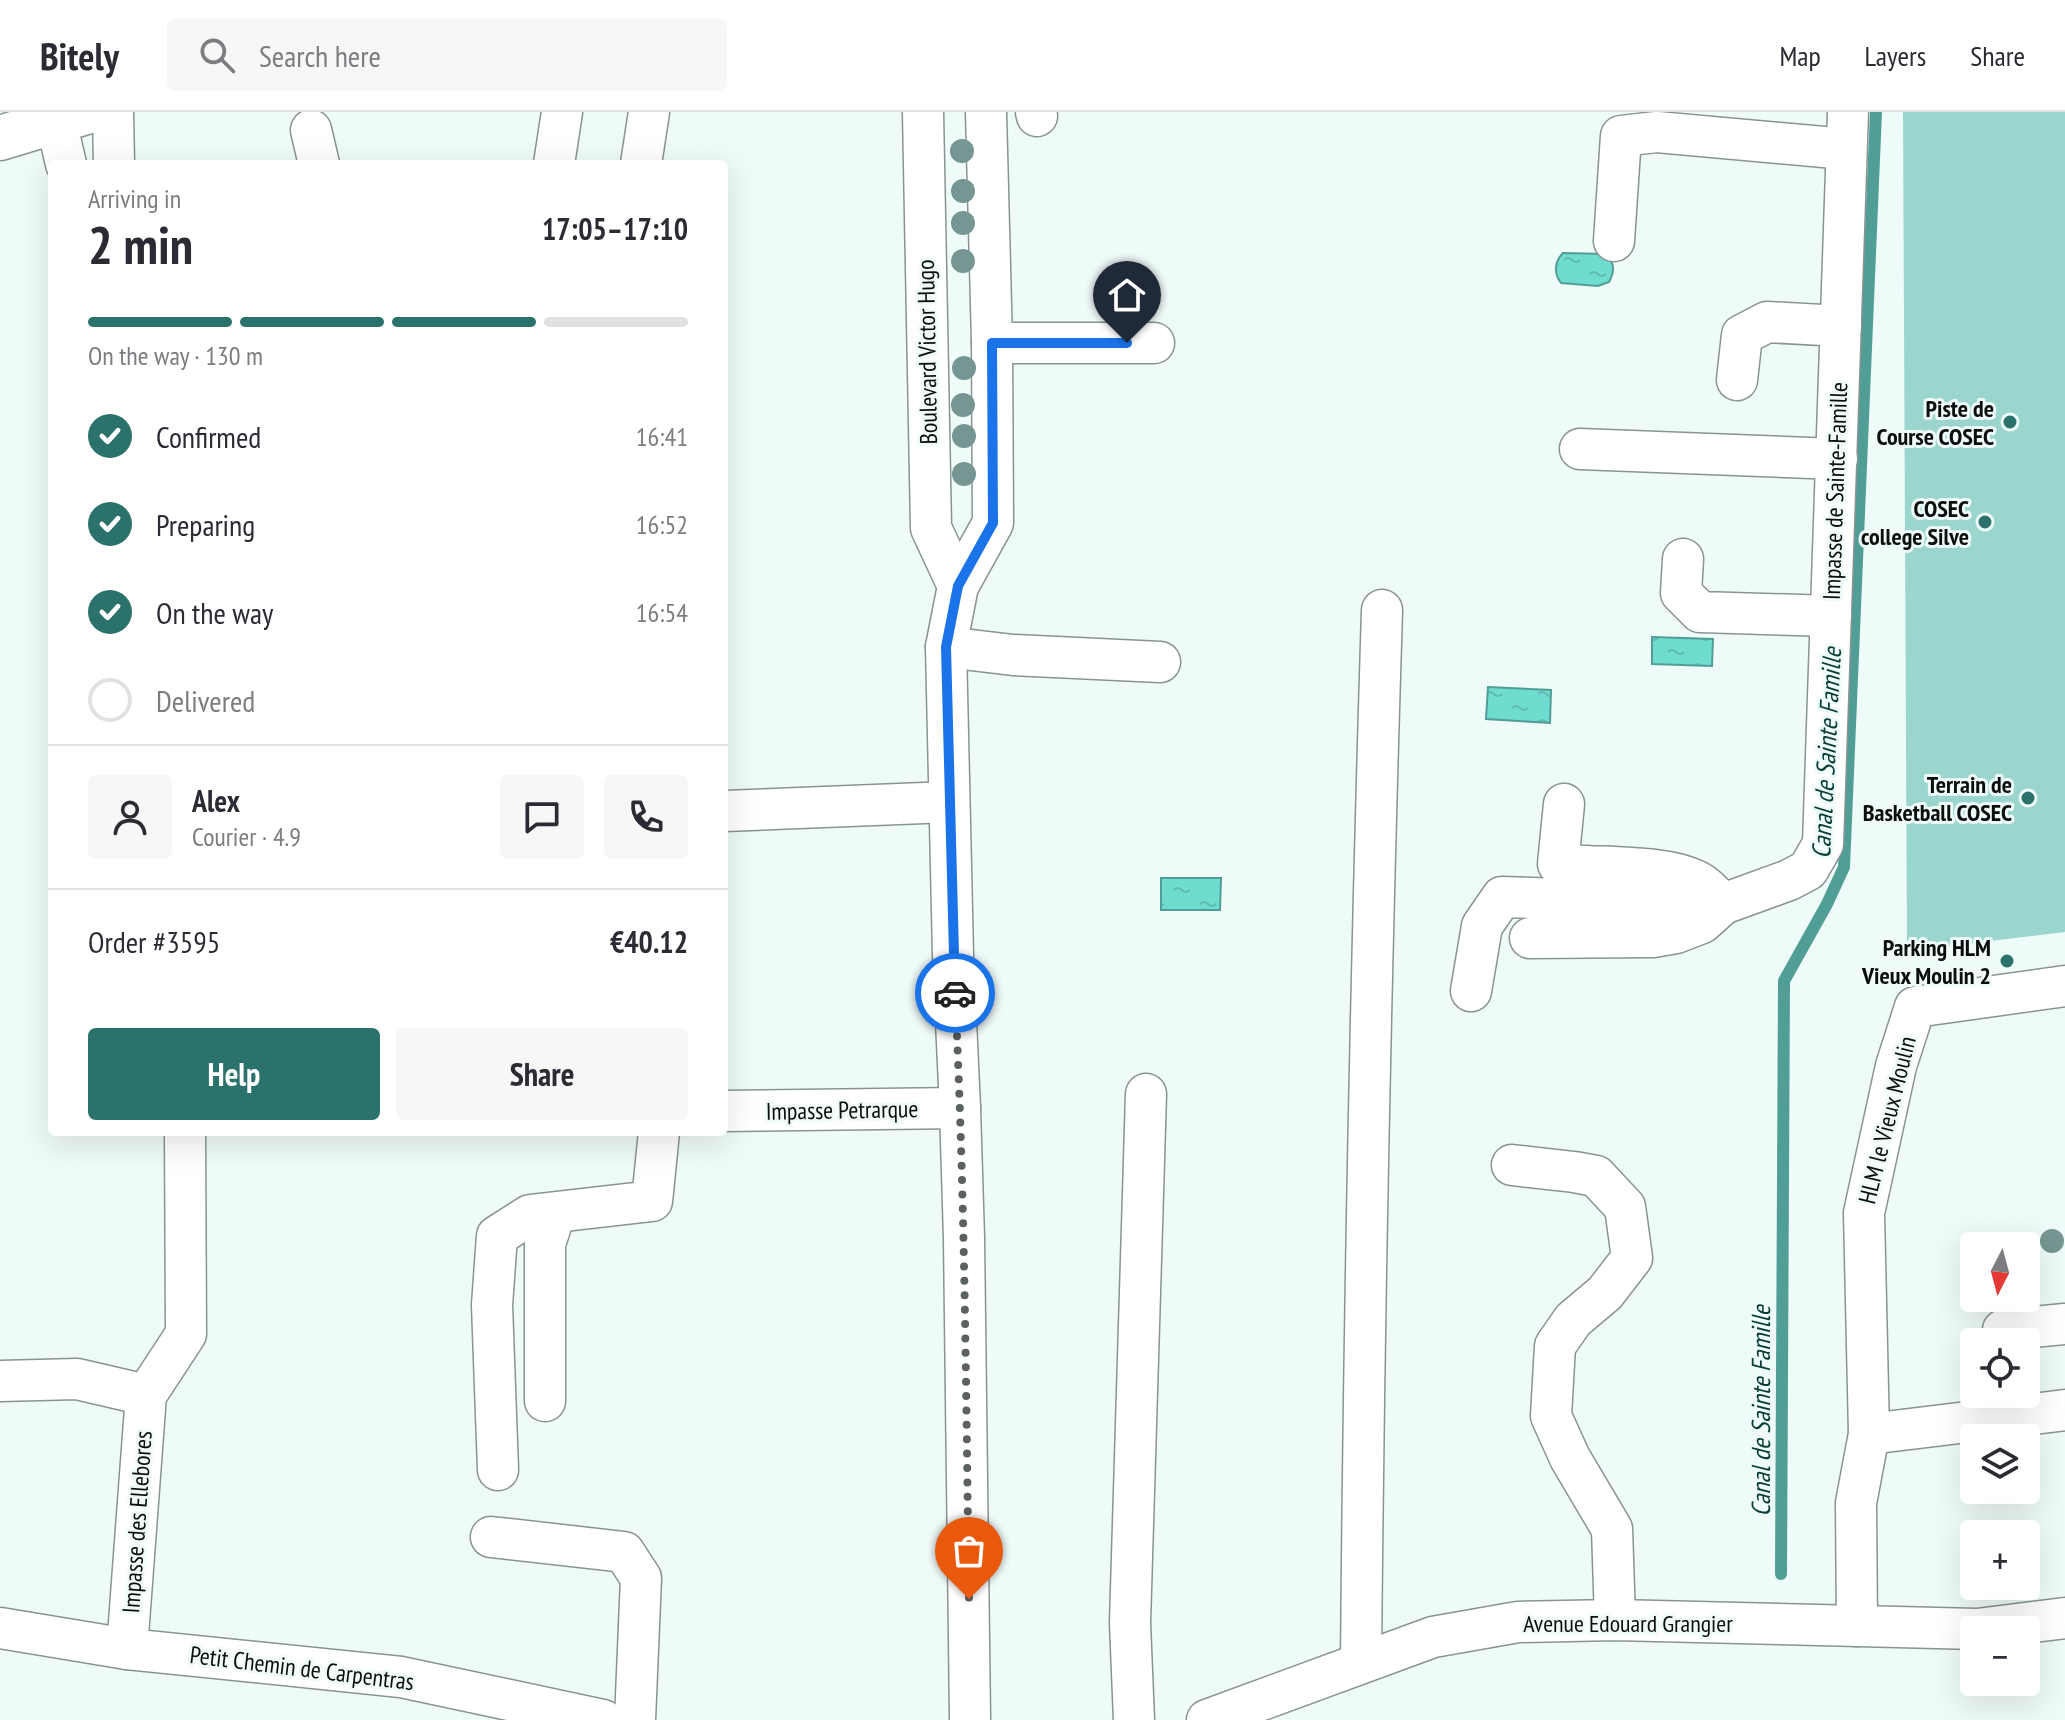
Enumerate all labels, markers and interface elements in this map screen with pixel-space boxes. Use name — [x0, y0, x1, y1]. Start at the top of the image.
search box — [167, 19, 727, 91]
text: Bitely — [40, 31, 119, 80]
icon: search — [195, 33, 239, 77]
text: Search here — [259, 36, 381, 75]
text: Map — [1779, 37, 1821, 74]
text: Layers — [1865, 37, 1926, 74]
text: Share — [1970, 37, 2025, 74]
text: Arriving in — [88, 182, 181, 215]
text: 17:05–17:10 — [542, 209, 688, 248]
text: 2 min — [88, 211, 193, 278]
street label: Boulevard Victor Hugo — [910, 259, 944, 445]
pin — [1093, 261, 1161, 343]
icon: home — [1105, 273, 1149, 317]
text: On the way · 130 m — [88, 339, 263, 372]
street label: Impasse de Sainte-Famille — [1816, 381, 1854, 601]
place label: Piste de Course COSEC — [1877, 393, 1994, 452]
marker: Piste de Course COSEC — [2001, 413, 2019, 431]
icon: check — [88, 414, 132, 458]
text: Confirmed — [156, 417, 261, 456]
text: 16:41 — [636, 420, 688, 453]
place label: COSEC college Silve — [1861, 493, 1969, 552]
icon: check — [88, 502, 132, 546]
text: Preparing — [156, 505, 255, 544]
text: 16:52 — [636, 508, 688, 541]
marker: COSEC college Silve — [1976, 513, 1994, 531]
icon: check — [88, 590, 132, 634]
text: On the way — [156, 593, 273, 632]
text: 16:54 — [636, 596, 688, 629]
water label: Canal de Sainte Famille — [1804, 644, 1848, 859]
text: Delivered — [156, 681, 255, 720]
place label: Terrain de Basketball COSEC — [1863, 769, 2012, 828]
button: person — [88, 775, 172, 859]
button: chat — [500, 775, 584, 859]
button: phone — [604, 775, 688, 859]
text: Alex — [192, 781, 240, 820]
marker: Terrain de Basketball COSEC — [2019, 789, 2037, 807]
text: Courier · 4.9 — [192, 820, 301, 853]
text: Order #3595 — [88, 922, 220, 961]
text: €40.12 — [610, 922, 688, 961]
place label: Parking HLM Vieux Moulin 2 — [1861, 932, 1991, 991]
marker: Parking HLM Vieux Moulin 2 — [1998, 952, 2016, 970]
courier — [915, 953, 995, 1033]
icon: car — [933, 971, 977, 1015]
button: Help — [88, 1028, 380, 1120]
button: Share — [396, 1028, 688, 1120]
street label: HLM le Vieux Moulin — [1851, 1033, 1923, 1207]
street label: Impasse Petrarque — [765, 1093, 919, 1127]
north arrow — [1960, 1232, 2040, 1312]
map controls — [1960, 1232, 2040, 1696]
water label: Canal de Sainte Famille — [1744, 1303, 1777, 1517]
button: locate — [1960, 1328, 2040, 1408]
button: layers — [1960, 1424, 2040, 1504]
street label: Impasse des Ellebores — [115, 1430, 159, 1614]
pin — [935, 1517, 1003, 1599]
button: + — [1960, 1520, 2040, 1600]
icon: bag — [947, 1529, 991, 1573]
street label: Avenue Edouard Grangier — [1523, 1608, 1733, 1639]
button: − — [1960, 1616, 2040, 1696]
street label: Petit Chemin de Carpentras — [188, 1639, 416, 1697]

